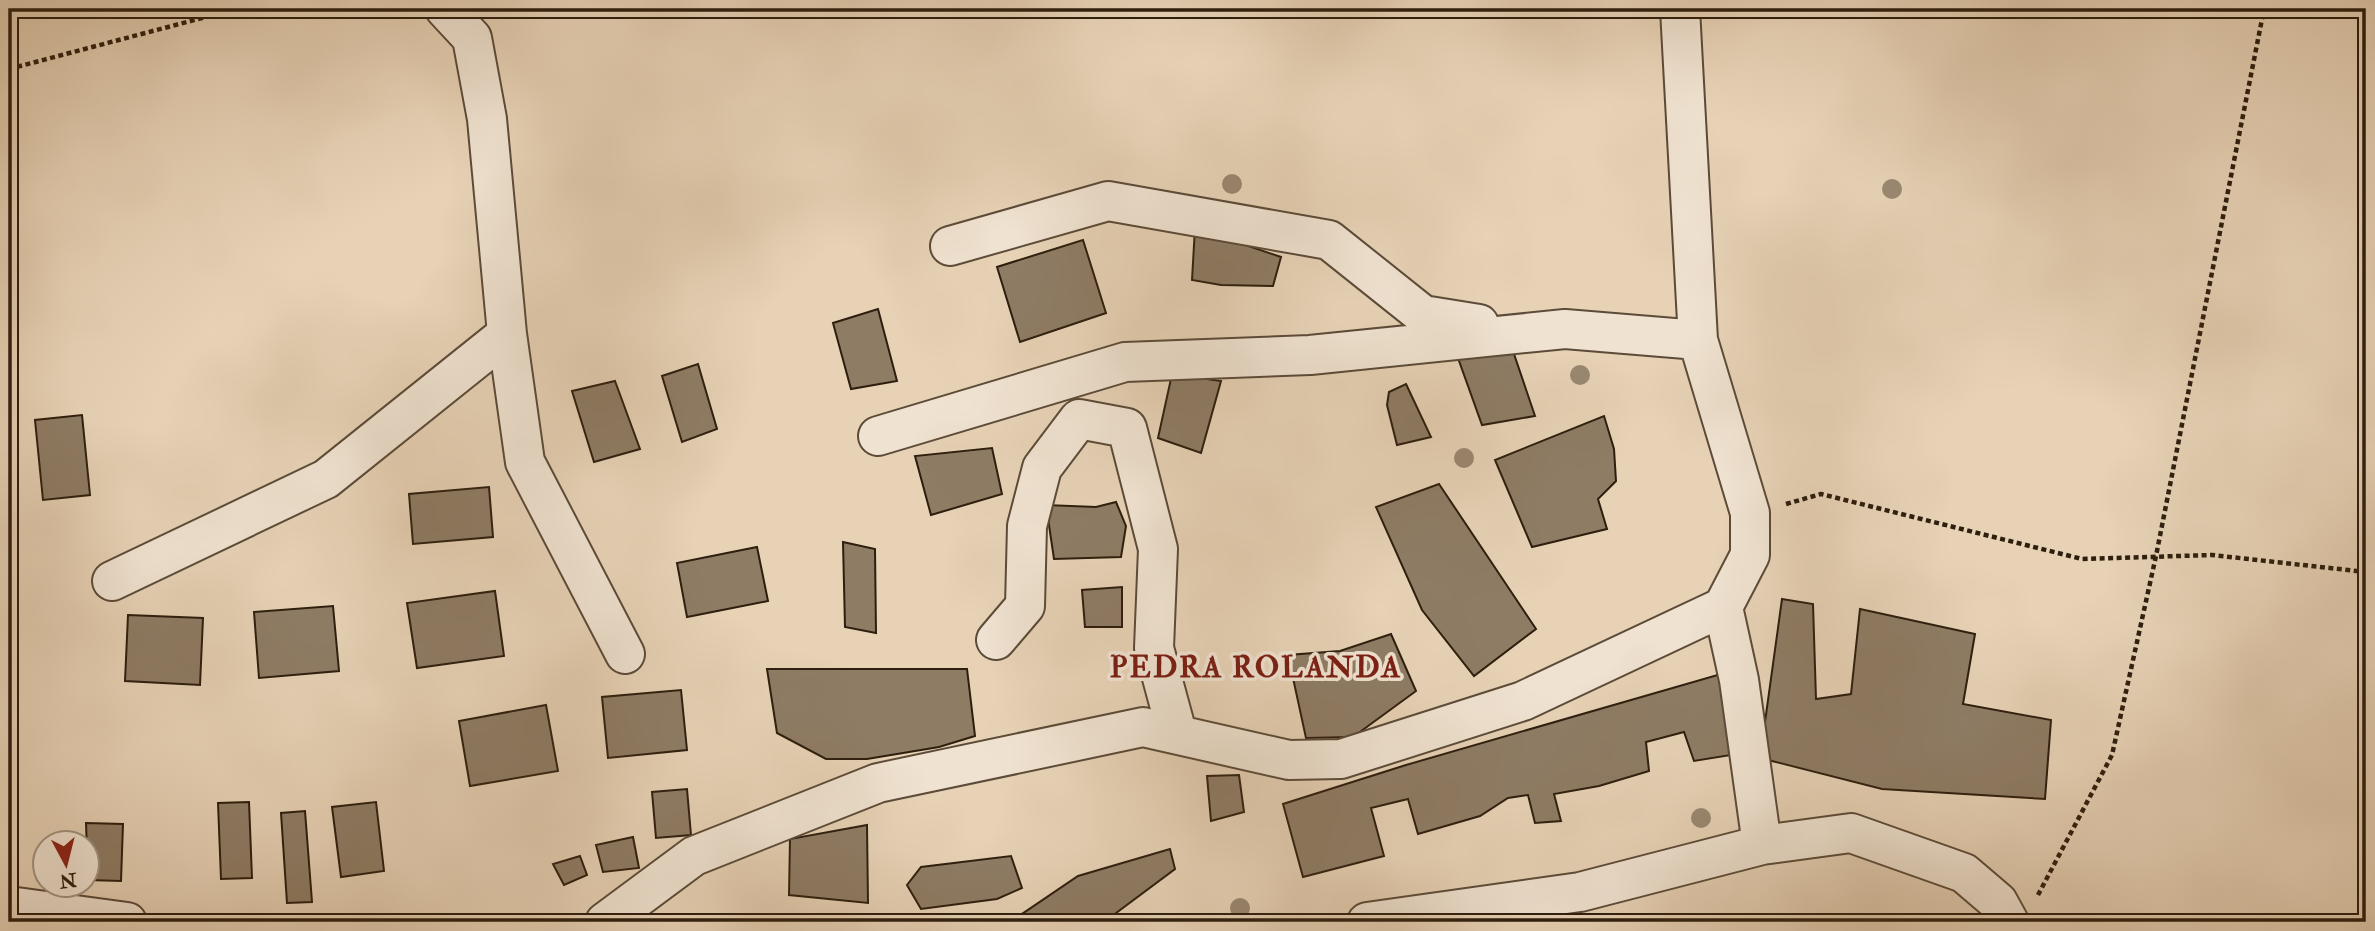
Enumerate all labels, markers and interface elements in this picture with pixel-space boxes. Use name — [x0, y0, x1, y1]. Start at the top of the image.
district label: PEDRA ROLANDA — [1110, 649, 1402, 686]
north arrow — [32, 830, 102, 900]
text: N — [57, 867, 79, 893]

